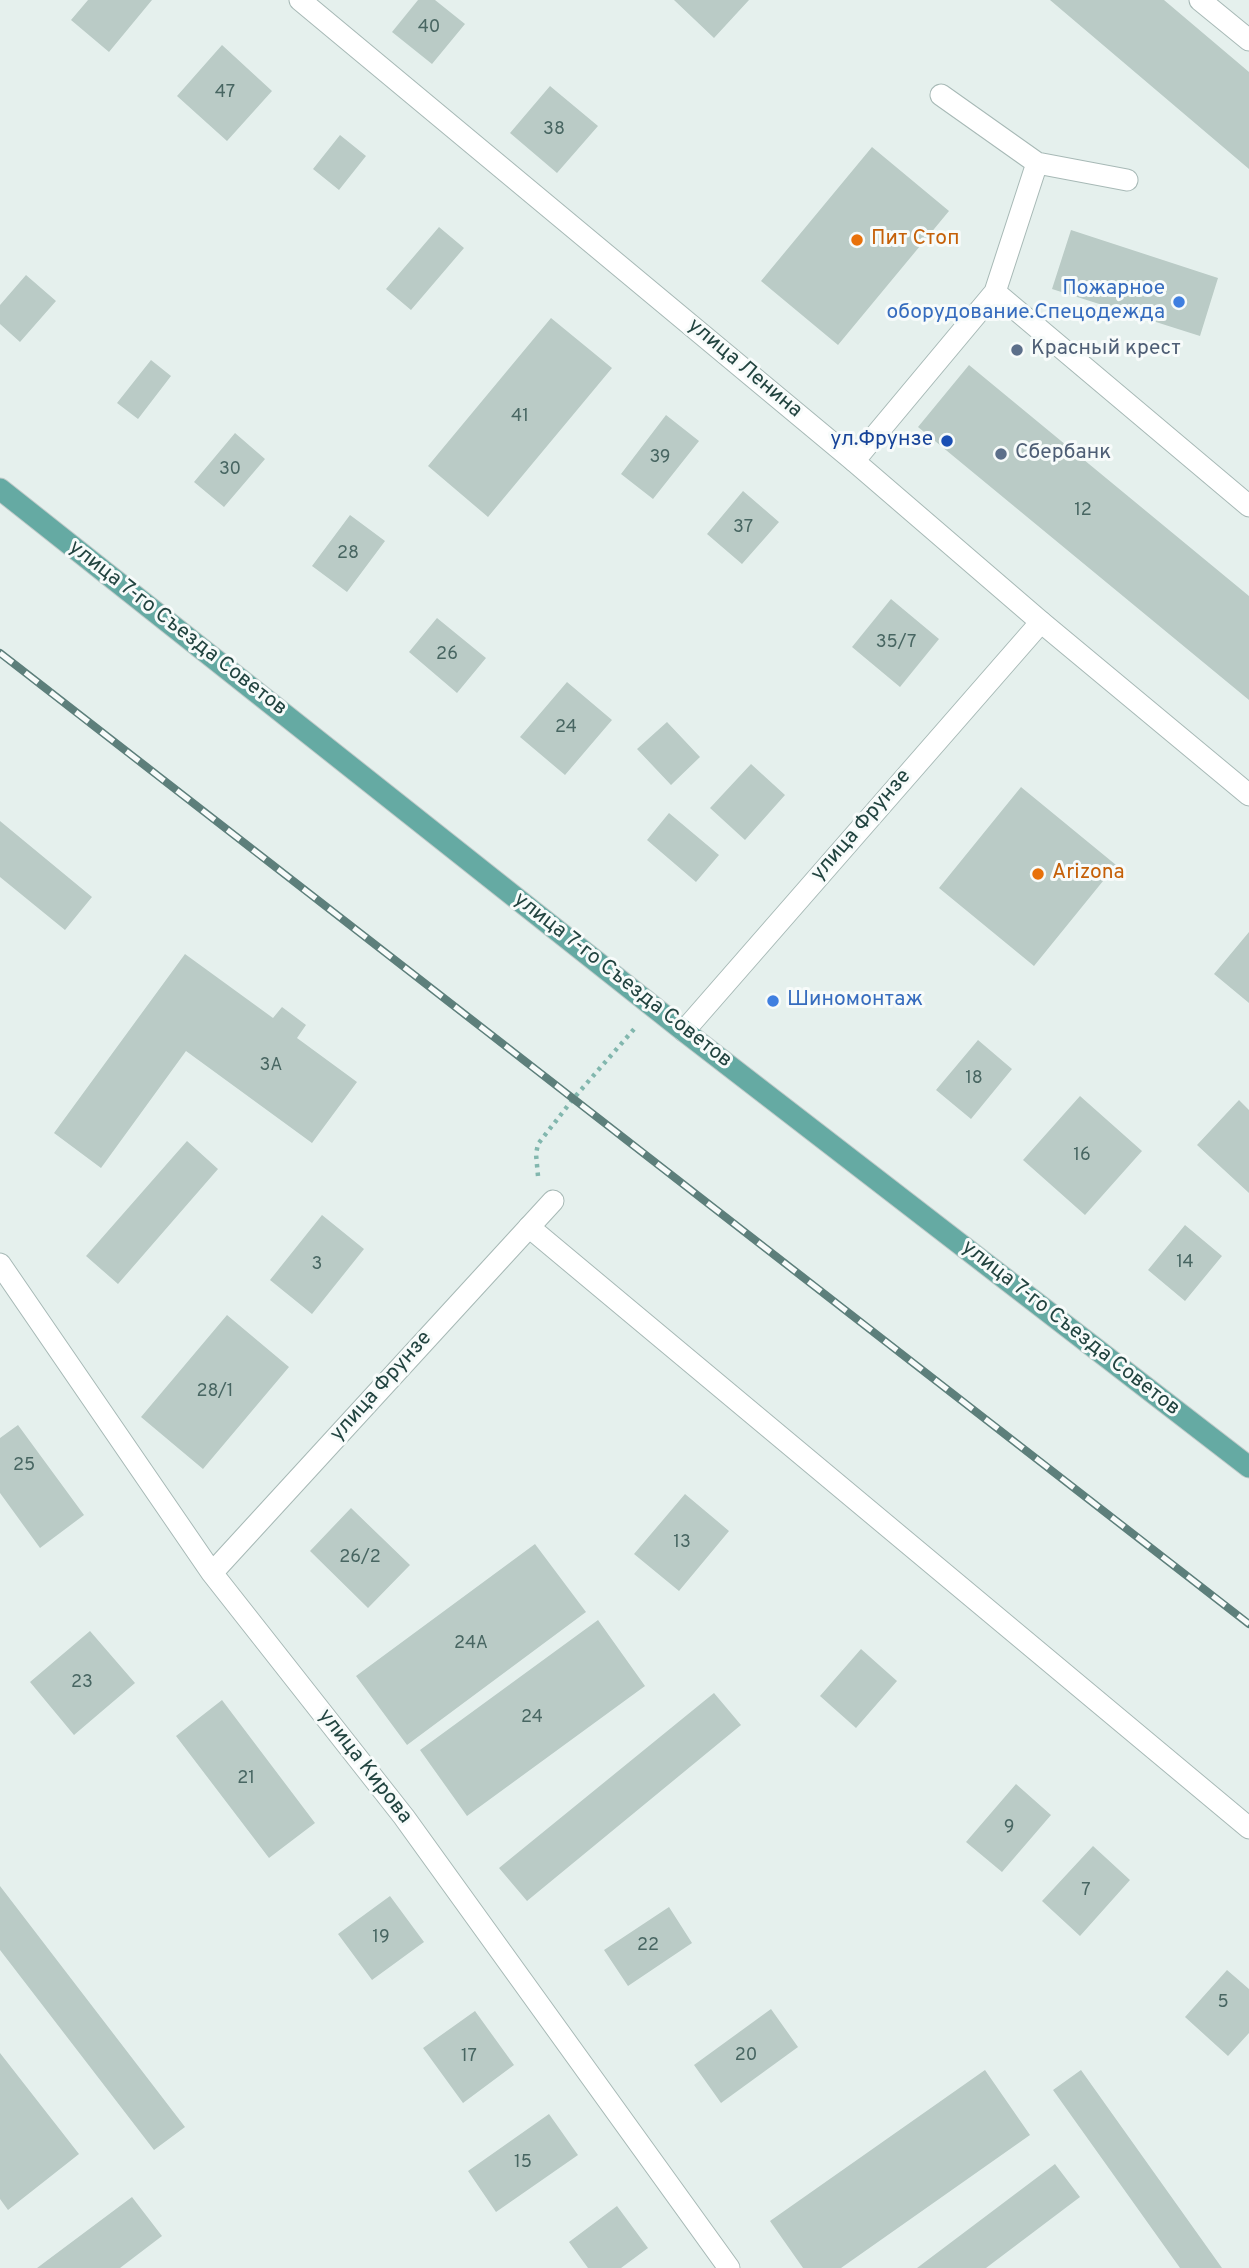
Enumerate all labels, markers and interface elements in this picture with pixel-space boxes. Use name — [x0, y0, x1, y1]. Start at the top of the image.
house number: 40 — [418, 17, 440, 39]
house number: 47 — [215, 82, 235, 104]
house number: 38 — [543, 119, 565, 141]
place label: Пит Стоп — [871, 227, 959, 253]
marker: Пит Стоп — [849, 232, 865, 248]
place label: Пожарное оборудование.Спецодежда — [886, 277, 1165, 327]
marker: Пожарное оборудование.Спецодежда — [1171, 294, 1187, 310]
street label: улица Ленина — [682, 314, 806, 424]
place label: Красный крест — [1031, 337, 1181, 363]
marker: Красный крест — [1009, 342, 1025, 358]
house number: 41 — [511, 406, 529, 428]
place label: ул.Фрунзе — [830, 428, 933, 454]
marker: ул.Фрунзе — [939, 433, 955, 449]
place label: Сбербанк — [1015, 441, 1111, 467]
marker: Сбербанк — [993, 446, 1009, 462]
house number: 39 — [649, 447, 671, 469]
house number: 30 — [219, 459, 241, 481]
house number: 12 — [1074, 500, 1092, 522]
house number: 37 — [733, 517, 753, 539]
street label: улица 7-го Съезда Советов — [63, 536, 291, 722]
house number: 28 — [337, 543, 359, 565]
house number: 35/7 — [876, 632, 916, 654]
house number: 26 — [436, 644, 458, 666]
house number: 24 — [555, 717, 577, 739]
street label: улица Фрунзе — [807, 765, 917, 887]
place label: Arizona — [1052, 861, 1125, 887]
marker: Arizona — [1030, 866, 1046, 882]
street label: улица 7-го Съезда Советов — [508, 888, 736, 1074]
place label: Шиномонтаж — [787, 988, 923, 1014]
marker: Шиномонтаж — [765, 993, 781, 1009]
house number: 3А — [260, 1055, 282, 1077]
house number: 18 — [965, 1068, 983, 1090]
house number: 16 — [1073, 1145, 1091, 1167]
street label: улица 7-го Съезда Советов — [956, 1236, 1184, 1422]
house number: 14 — [1176, 1252, 1194, 1274]
house number: 3 — [312, 1254, 322, 1276]
street label: улица Фрунзе — [326, 1327, 438, 1447]
house number: 28/1 — [196, 1381, 234, 1403]
house number: 25 — [13, 1455, 35, 1477]
house number: 13 — [673, 1532, 691, 1554]
house number: 26/2 — [339, 1547, 381, 1569]
house number: 24А — [454, 1633, 488, 1655]
house number: 23 — [71, 1672, 93, 1694]
street label: улица Кирова — [311, 1705, 417, 1829]
house number: 24 — [521, 1707, 543, 1729]
house number: 21 — [237, 1768, 255, 1790]
house number: 9 — [1004, 1817, 1014, 1839]
house number: 7 — [1081, 1880, 1091, 1902]
house number: 19 — [372, 1927, 390, 1949]
house number: 22 — [637, 1935, 659, 1957]
house number: 5 — [1217, 1992, 1229, 2014]
house number: 20 — [735, 2045, 757, 2067]
house number: 17 — [461, 2046, 477, 2068]
house number: 15 — [514, 2152, 532, 2174]

